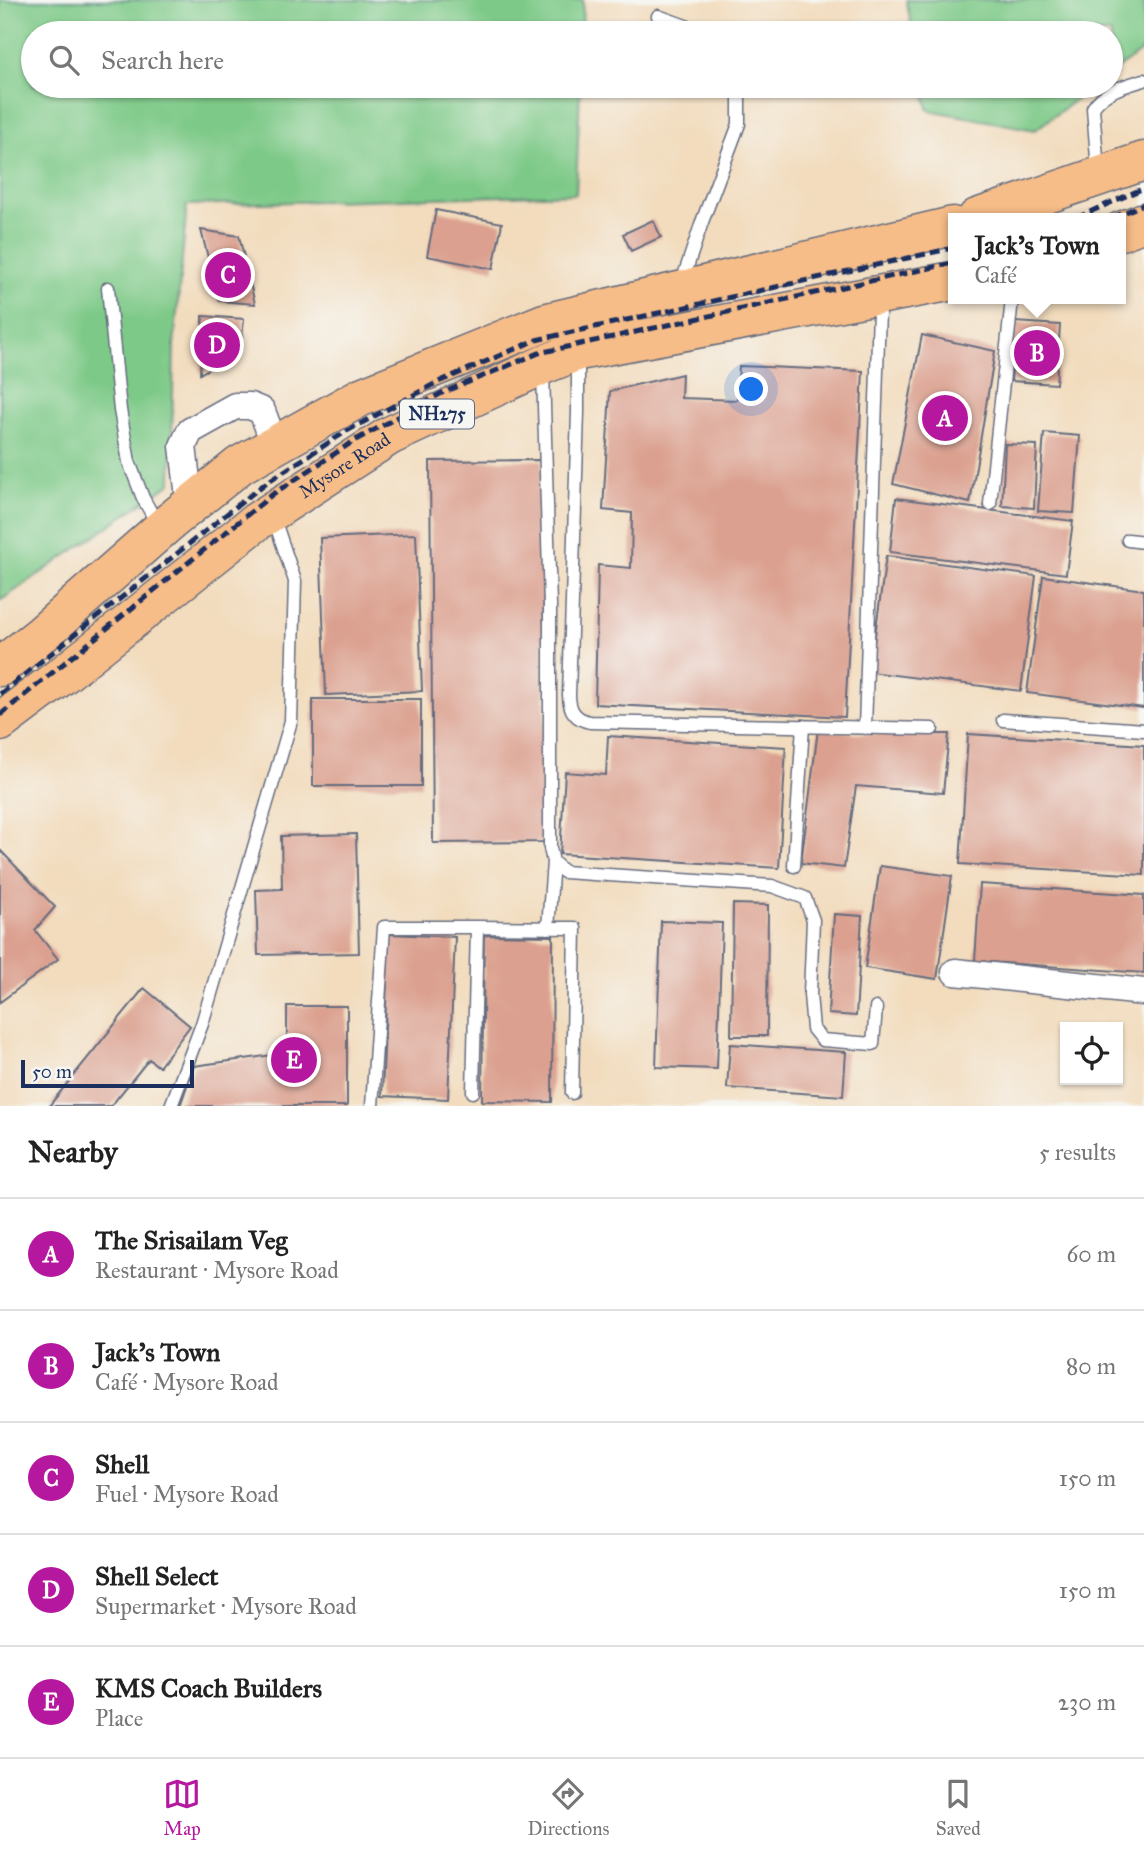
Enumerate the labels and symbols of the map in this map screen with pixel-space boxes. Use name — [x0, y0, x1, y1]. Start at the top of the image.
pin: C — [205, 249, 251, 301]
pin: D — [194, 319, 240, 371]
pin: B — [1014, 327, 1060, 379]
your location — [734, 372, 768, 406]
pin: A — [922, 392, 968, 444]
road number: NH275 — [400, 400, 474, 428]
street label: Mysore Road — [295, 427, 395, 503]
pin: E — [271, 1034, 317, 1086]
scale bar — [21, 1057, 194, 1089]

